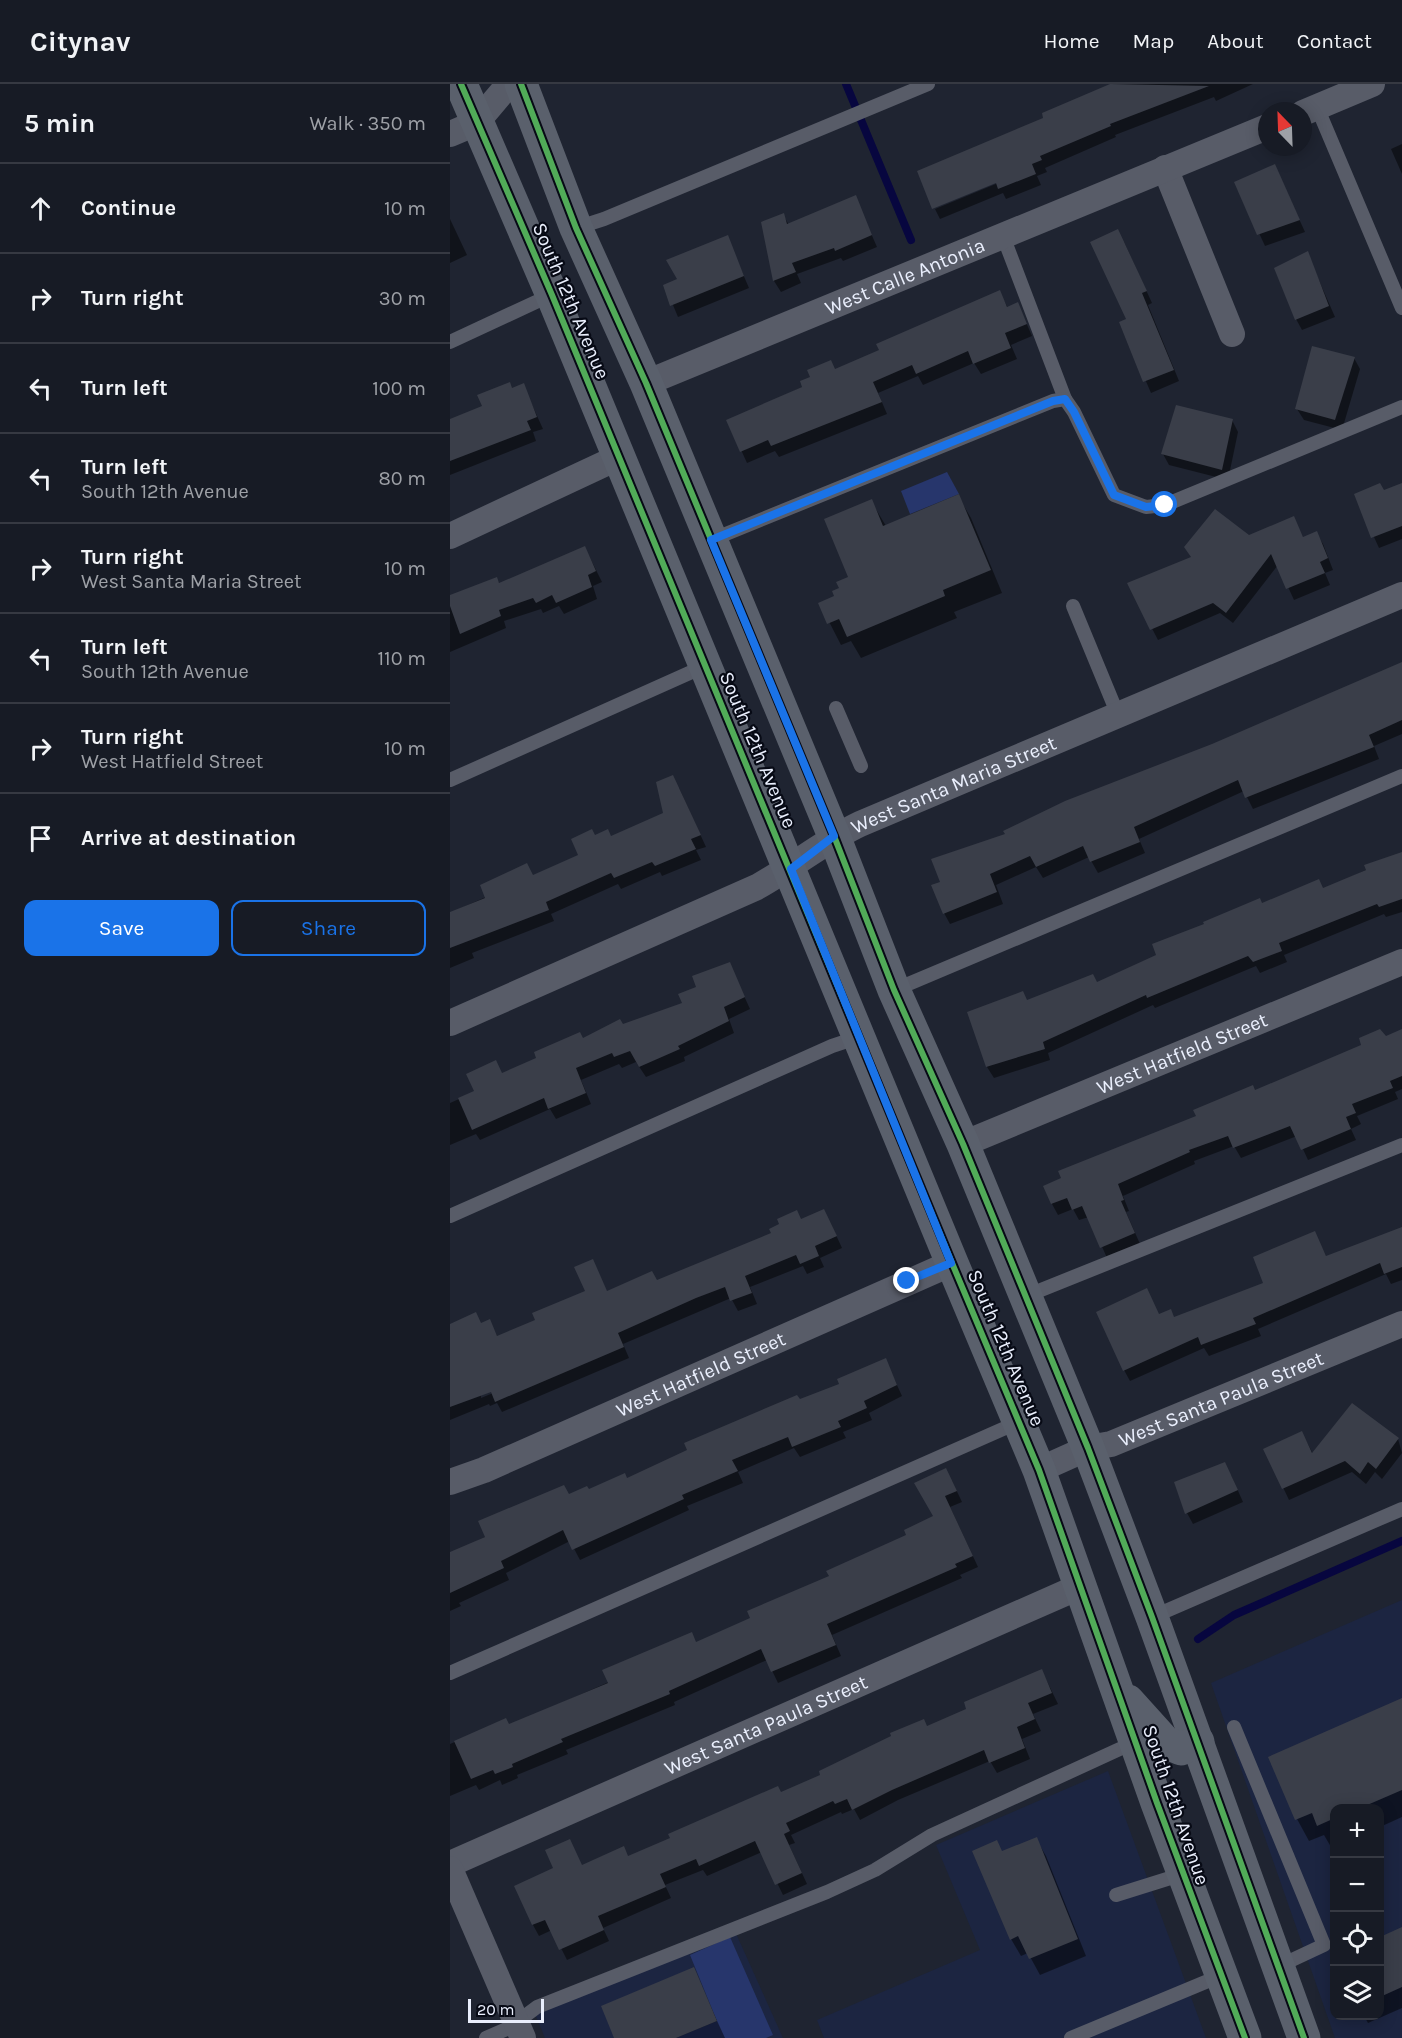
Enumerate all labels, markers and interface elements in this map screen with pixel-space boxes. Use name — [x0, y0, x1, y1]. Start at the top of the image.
text: Citynav — [30, 25, 130, 58]
text: Home — [1044, 29, 1100, 53]
text: Map — [1133, 29, 1174, 53]
text: About — [1207, 29, 1264, 53]
text: Contact — [1297, 29, 1372, 53]
north arrow — [1258, 102, 1312, 156]
text: 5 min — [24, 108, 95, 139]
text: Walk · 350 m — [309, 112, 426, 135]
icon: ahead — [24, 192, 57, 225]
text: Continue — [81, 195, 176, 221]
text: 10 m — [384, 197, 426, 220]
street label: South 12th Avenue — [528, 219, 614, 383]
street label: West Calle Antonia — [821, 233, 988, 319]
icon: right — [24, 282, 57, 315]
text: Turn right — [81, 285, 184, 311]
text: 30 m — [379, 287, 426, 310]
icon: left — [24, 372, 57, 405]
text: Turn left — [81, 375, 168, 401]
text: 100 m — [372, 377, 426, 400]
text: Turn left — [81, 454, 168, 480]
icon: left — [24, 462, 57, 495]
text: 80 m — [378, 467, 426, 490]
text: South 12th Avenue — [81, 480, 249, 503]
route start — [1151, 491, 1177, 517]
text: Turn right — [81, 544, 184, 570]
icon: right — [24, 552, 57, 585]
text: 10 m — [384, 557, 426, 580]
text: West Santa Maria Street — [81, 570, 302, 593]
text: Turn left — [81, 634, 168, 660]
icon: left — [24, 642, 57, 675]
text: 110 m — [377, 647, 426, 670]
text: South 12th Avenue — [81, 660, 249, 683]
street label: South 12th Avenue — [715, 668, 801, 832]
text: Turn right — [81, 724, 184, 750]
street label: West Santa Maria Street — [847, 731, 1060, 838]
icon: right — [24, 732, 57, 765]
text: 10 m — [384, 737, 426, 760]
text: West Hatfield Street — [81, 750, 263, 773]
icon: arrive — [24, 822, 57, 855]
text: Arrive at destination — [81, 825, 296, 851]
button: Save — [24, 900, 219, 956]
button: Share — [231, 900, 426, 956]
street label: West Hatfield Street — [1093, 1007, 1271, 1099]
street label: South 12th Avenue — [963, 1266, 1049, 1430]
route end — [893, 1267, 919, 1293]
street label: West Hatfield Street — [613, 1327, 789, 1422]
street label: West Santa Paula Street — [1115, 1346, 1327, 1451]
street label: West Santa Paula Street — [661, 1670, 871, 1780]
street label: South 12th Avenue — [1138, 1722, 1214, 1888]
map controls — [1330, 1804, 1384, 2020]
button: + — [1330, 1804, 1384, 1858]
button: − — [1330, 1858, 1384, 1912]
button: locate — [1330, 1912, 1384, 1966]
button: layers — [1330, 1966, 1384, 2020]
scale bar — [468, 1996, 544, 2024]
text: 20 m — [477, 2000, 515, 2019]

